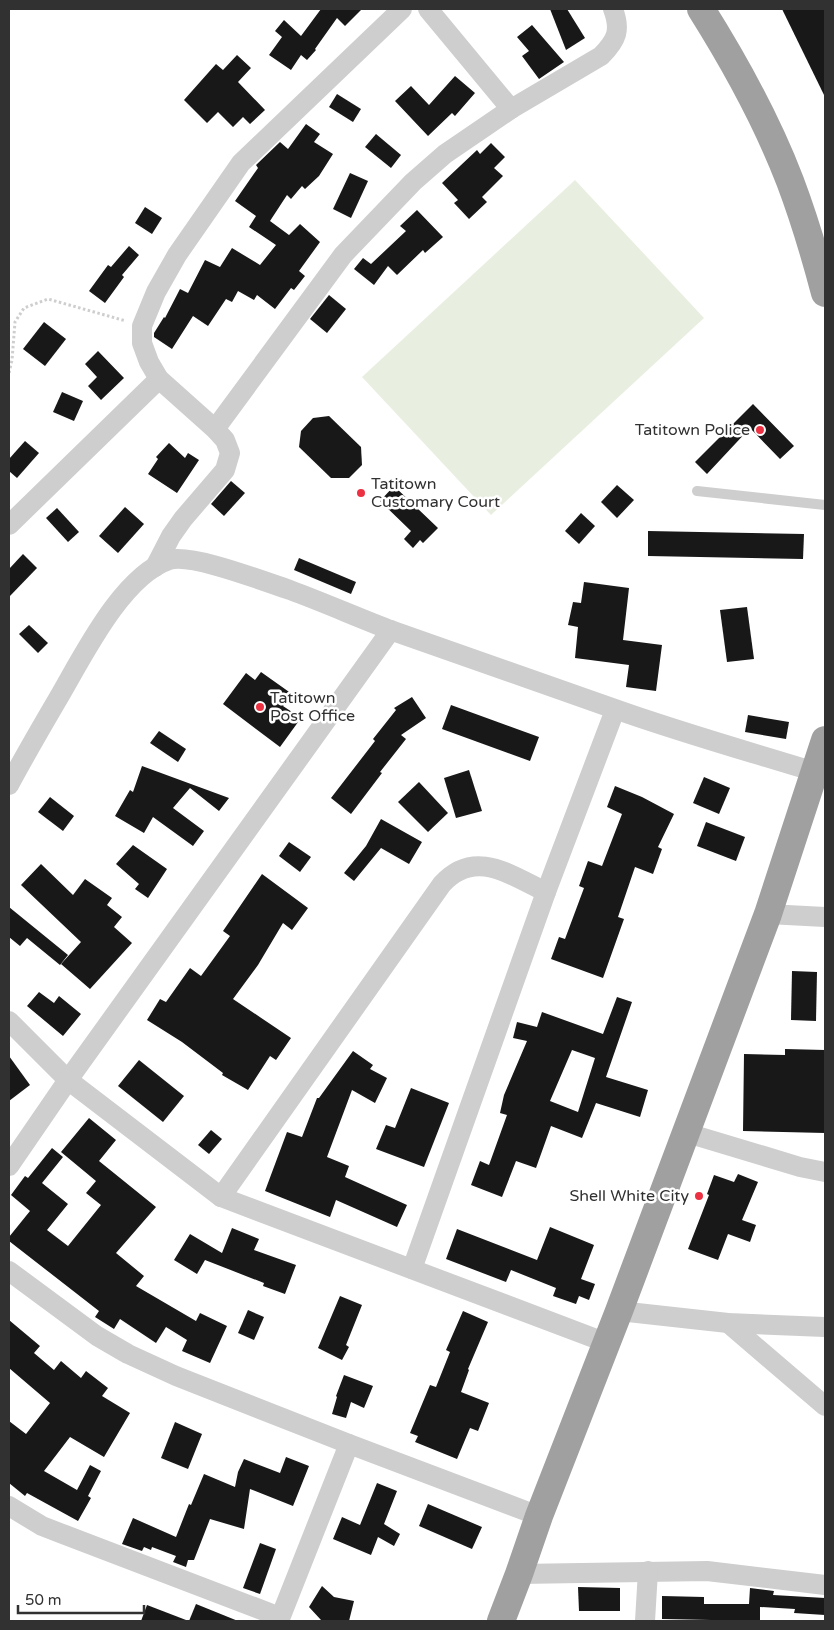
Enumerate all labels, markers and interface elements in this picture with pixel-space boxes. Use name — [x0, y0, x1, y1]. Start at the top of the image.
place label: Tatitown Police — [635, 420, 750, 440]
marker: Tatitown Police — [754, 424, 766, 436]
place label: Tatitown Customary Court — [371, 474, 500, 512]
marker: Tatitown Customary Court — [355, 487, 367, 499]
place label: Tatitown Post Office — [270, 688, 355, 726]
marker: Tatitown Post Office — [254, 701, 266, 713]
place label: Shell White City — [569, 1186, 689, 1206]
marker: Shell White City — [693, 1190, 705, 1202]
scale bar — [18, 1582, 144, 1614]
text: 50 m — [25, 1591, 62, 1609]

